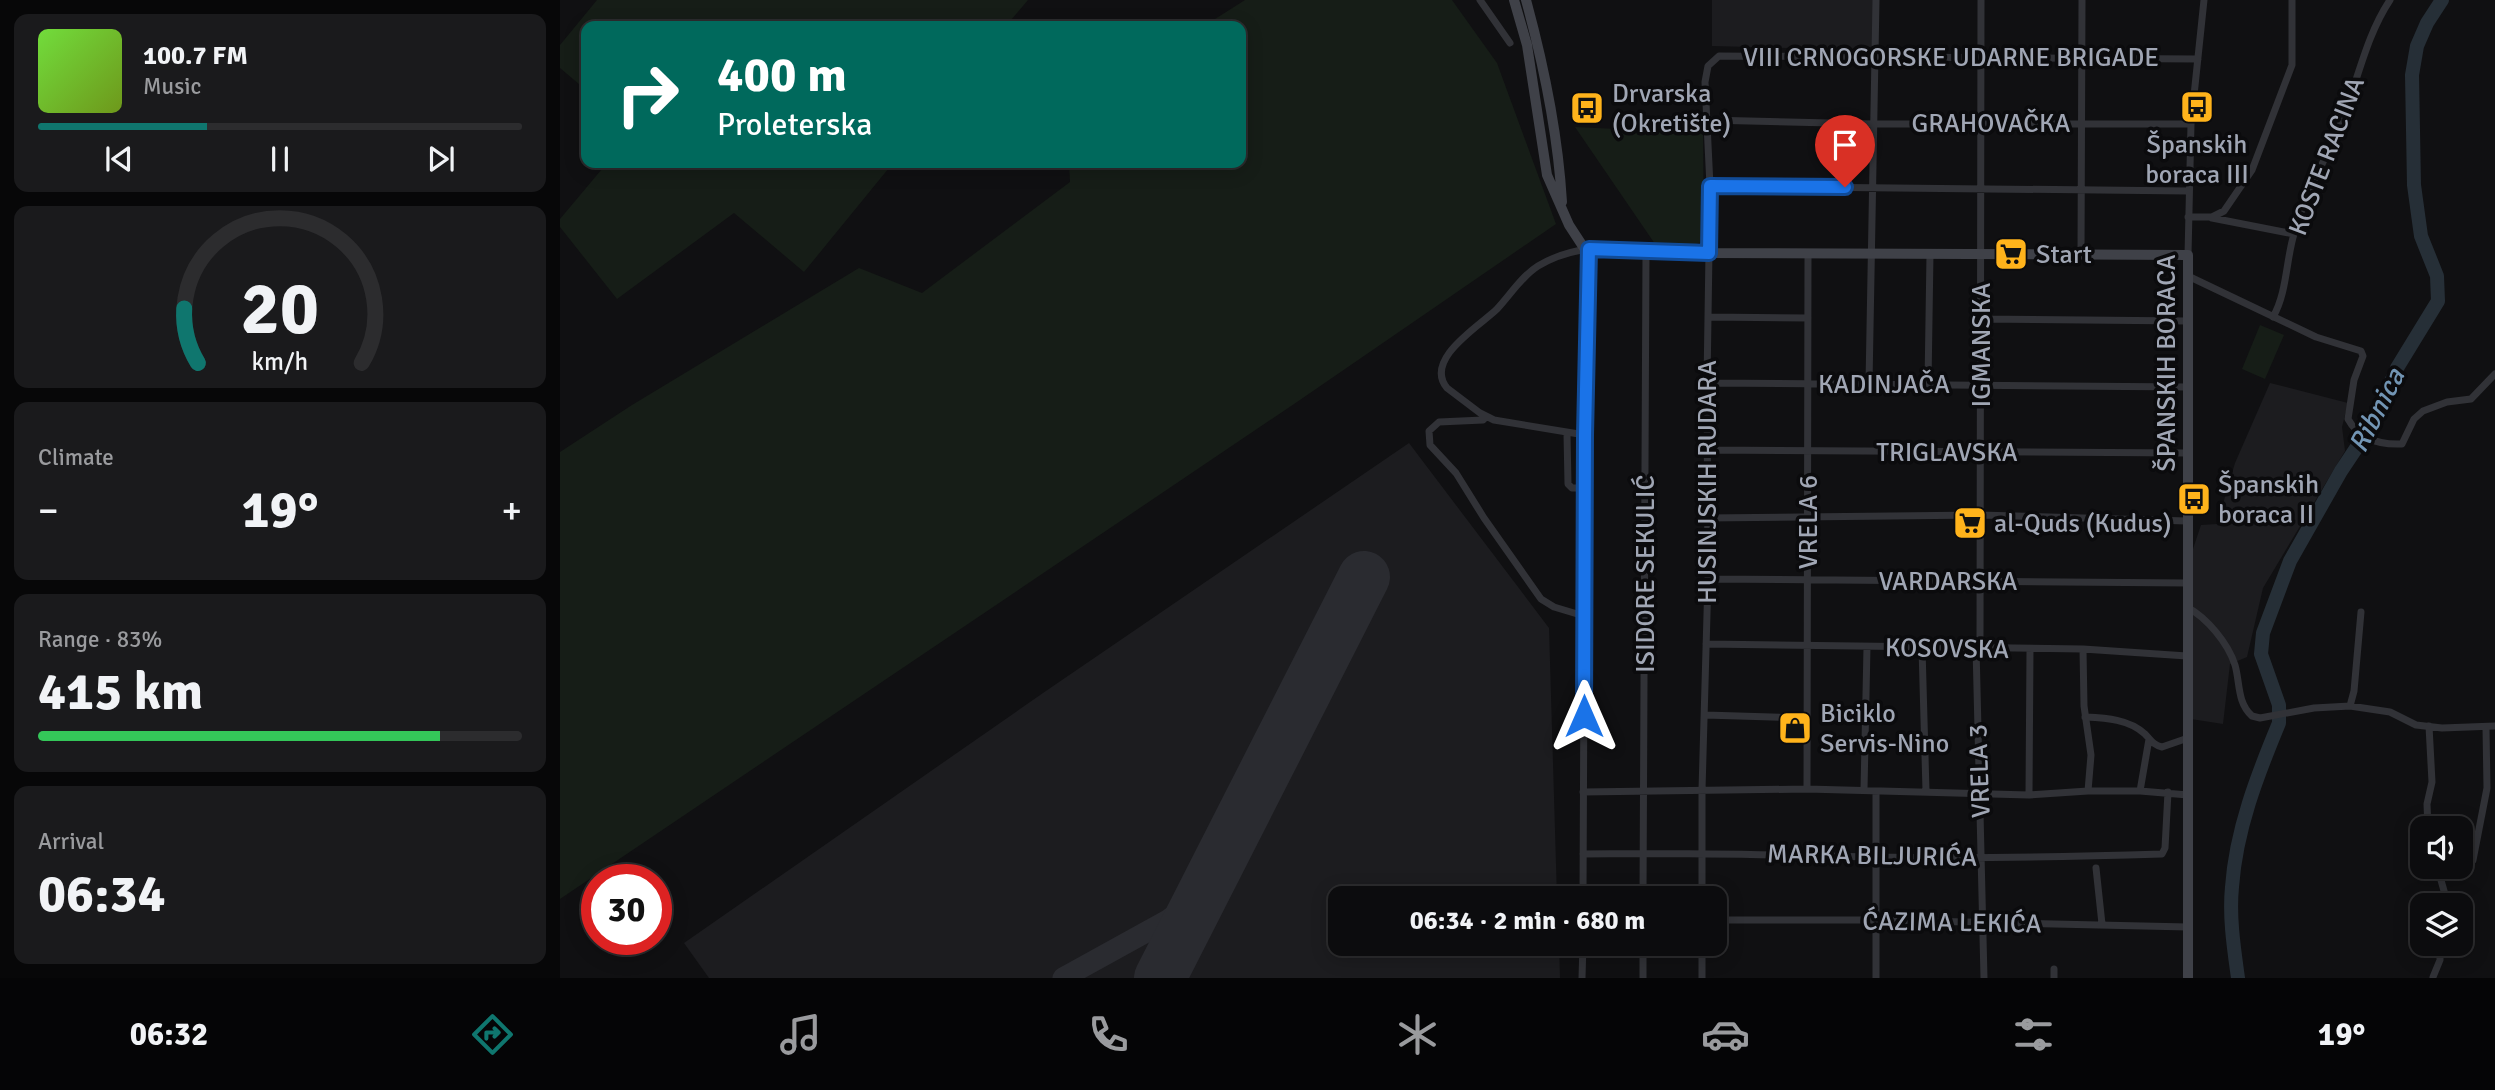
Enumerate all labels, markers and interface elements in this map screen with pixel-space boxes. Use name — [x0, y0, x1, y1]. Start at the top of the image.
text: 100.7 FM — [143, 40, 248, 72]
street label: VIII CRNOGORSKE UDARNE BRIGADE — [1743, 42, 2159, 74]
text: 400 m — [717, 45, 847, 105]
icon: right — [602, 49, 693, 140]
text: Music — [143, 72, 201, 101]
street label: KOSTE RACINA — [2282, 72, 2372, 240]
place label: Drvarska (Okretište) — [1612, 78, 1731, 140]
bus stop icon: Španskih boraca III — [2178, 88, 2216, 126]
bus stop icon: Drvarska (Okretište) — [1568, 89, 1606, 127]
text: Proleterska — [717, 105, 873, 144]
street label: GRAHOVAČKA — [1912, 108, 2071, 140]
pin — [1815, 115, 1875, 187]
icon: arrive — [1826, 126, 1864, 164]
place label: Španskih boraca III — [2145, 129, 2249, 191]
icon: previous — [100, 140, 138, 178]
icon: pause — [261, 140, 299, 178]
icon: next — [422, 140, 460, 178]
supermarket icon: Start — [1992, 235, 2030, 273]
place label: Start — [2036, 239, 2092, 271]
street label: ŠPANSKIH BORACA — [2151, 254, 2183, 472]
text: 20 — [241, 265, 319, 354]
street label: IGMANSKA — [1966, 283, 1998, 407]
text: km/h — [252, 346, 308, 377]
street label: HUSINJSKIH RUDARA — [1692, 360, 1724, 604]
water label: Ribnica — [2341, 362, 2413, 458]
street label: KADINJAČA — [1818, 369, 1950, 401]
street label: TRIGLAVSKA — [1876, 437, 2018, 469]
text: Climate — [38, 443, 114, 472]
place label: Španskih boraca II — [2218, 469, 2319, 531]
street label: ISIDORE SEKULIĆ — [1630, 475, 1662, 673]
street label: VRELA 6 — [1793, 475, 1825, 569]
text: 19° — [242, 478, 318, 542]
bus stop icon: Španskih boraca II — [2175, 480, 2213, 518]
text: − — [38, 487, 59, 534]
text: + — [501, 487, 522, 534]
supermarket icon: al-Quds (Kudus) — [1951, 504, 1989, 542]
place label: al-Quds (Kudus) — [1994, 508, 2172, 540]
street label: VARDARSKA — [1879, 566, 2018, 598]
text: Range · 83% — [38, 625, 162, 654]
street label: KOSOVSKA — [1885, 632, 2009, 666]
text: 415 km — [38, 660, 203, 724]
position arrow — [1547, 679, 1621, 753]
place label: Biciklo Servis-Nino — [1820, 698, 1949, 760]
shop icon: Biciklo Servis-Nino — [1776, 709, 1814, 747]
street label: VRELA 3 — [1962, 723, 1998, 819]
map controls — [2410, 816, 2473, 956]
button: sound — [2410, 816, 2473, 879]
text: Arrival — [38, 827, 104, 856]
street label: MARKA BILJURIĆA — [1767, 838, 1977, 874]
text: 06:34 — [38, 862, 166, 926]
speed limit sign: 30 — [581, 864, 672, 955]
button: layers — [2410, 893, 2473, 956]
text: 06:34 · 2 min · 680 m — [1410, 905, 1645, 937]
street label: ĆAZIMA LEKIĆA — [1862, 905, 2042, 941]
icon: directions — [468, 1010, 517, 1059]
icon: music — [776, 1010, 825, 1059]
icon: phone — [1084, 1010, 1133, 1059]
icon: climate — [1393, 1010, 1442, 1059]
icon: car — [1701, 1010, 1750, 1059]
icon: filters — [2009, 1010, 2058, 1059]
text: 06:32 — [130, 1015, 208, 1054]
text: 19° — [2318, 1015, 2365, 1054]

